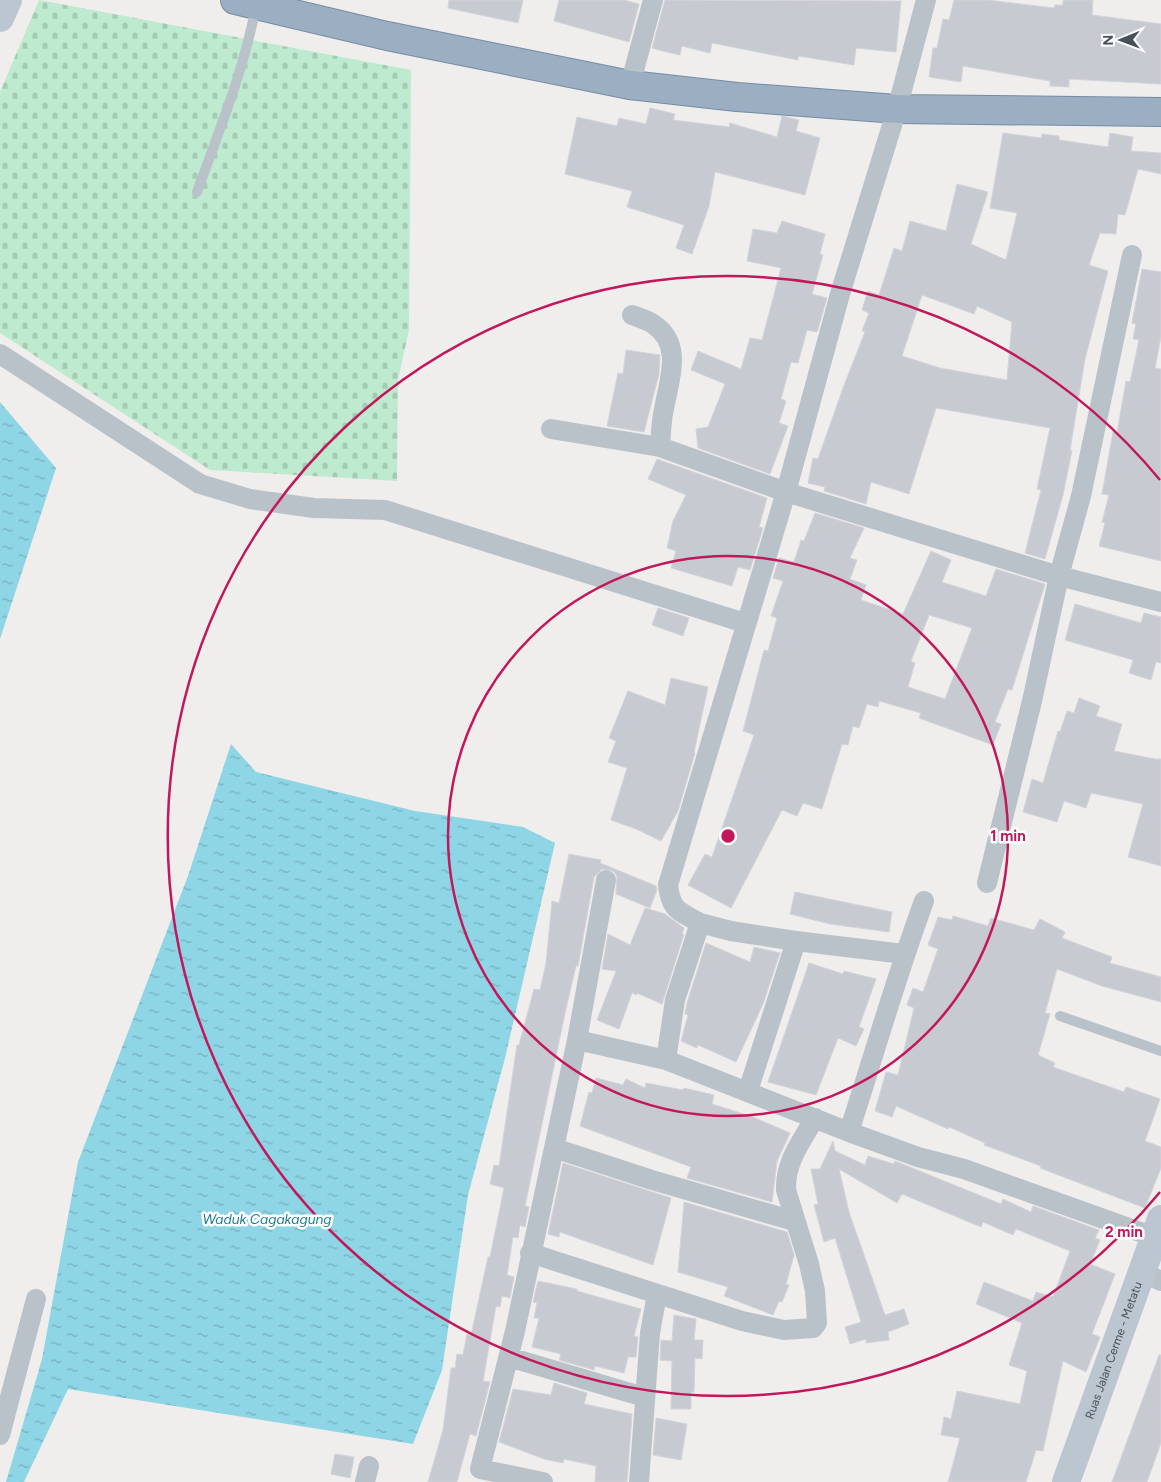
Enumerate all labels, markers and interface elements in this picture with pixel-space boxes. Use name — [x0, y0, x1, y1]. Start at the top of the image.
north arrow — [1096, 15, 1146, 65]
text: N — [1100, 35, 1117, 46]
centre of rings — [719, 827, 737, 845]
text: 1 min — [990, 827, 1026, 845]
water label: Waduk Cagakagung — [202, 1211, 332, 1228]
text: 2 min — [1105, 1223, 1143, 1241]
street label: Ruas Jalan Cerme - Metatu — [1082, 1280, 1145, 1421]

